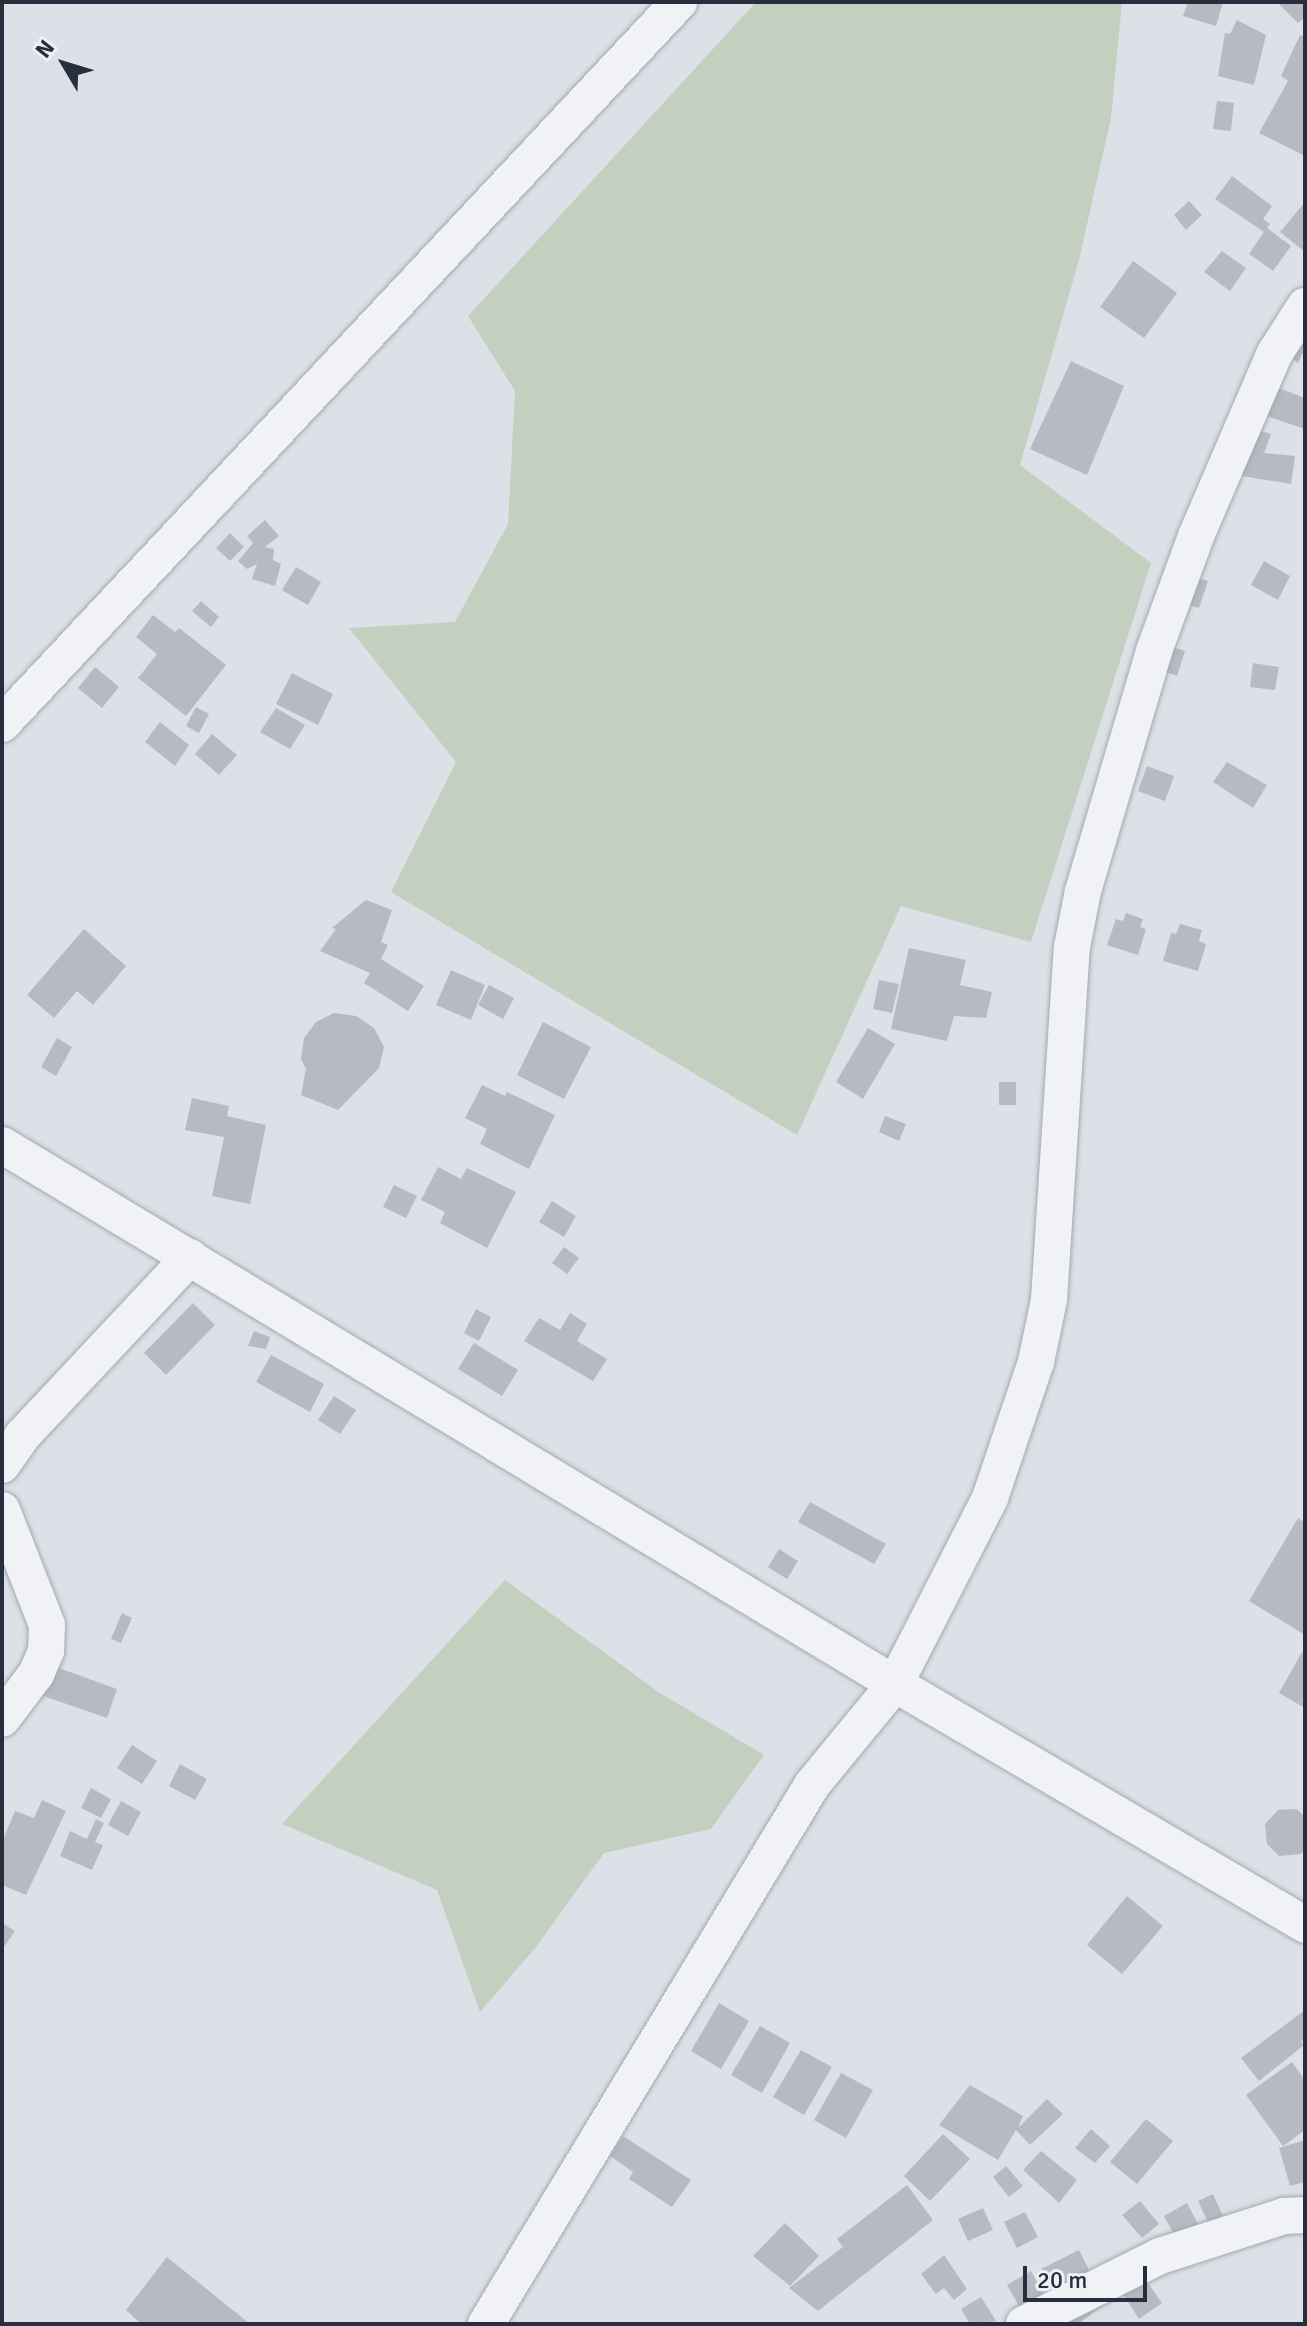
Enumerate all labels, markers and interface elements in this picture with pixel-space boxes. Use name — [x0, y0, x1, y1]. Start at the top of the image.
north arrow — [24, 24, 104, 104]
text: N — [29, 35, 60, 63]
scale bar — [1027, 2250, 1151, 2300]
text: 20 m — [1037, 2265, 1087, 2295]

